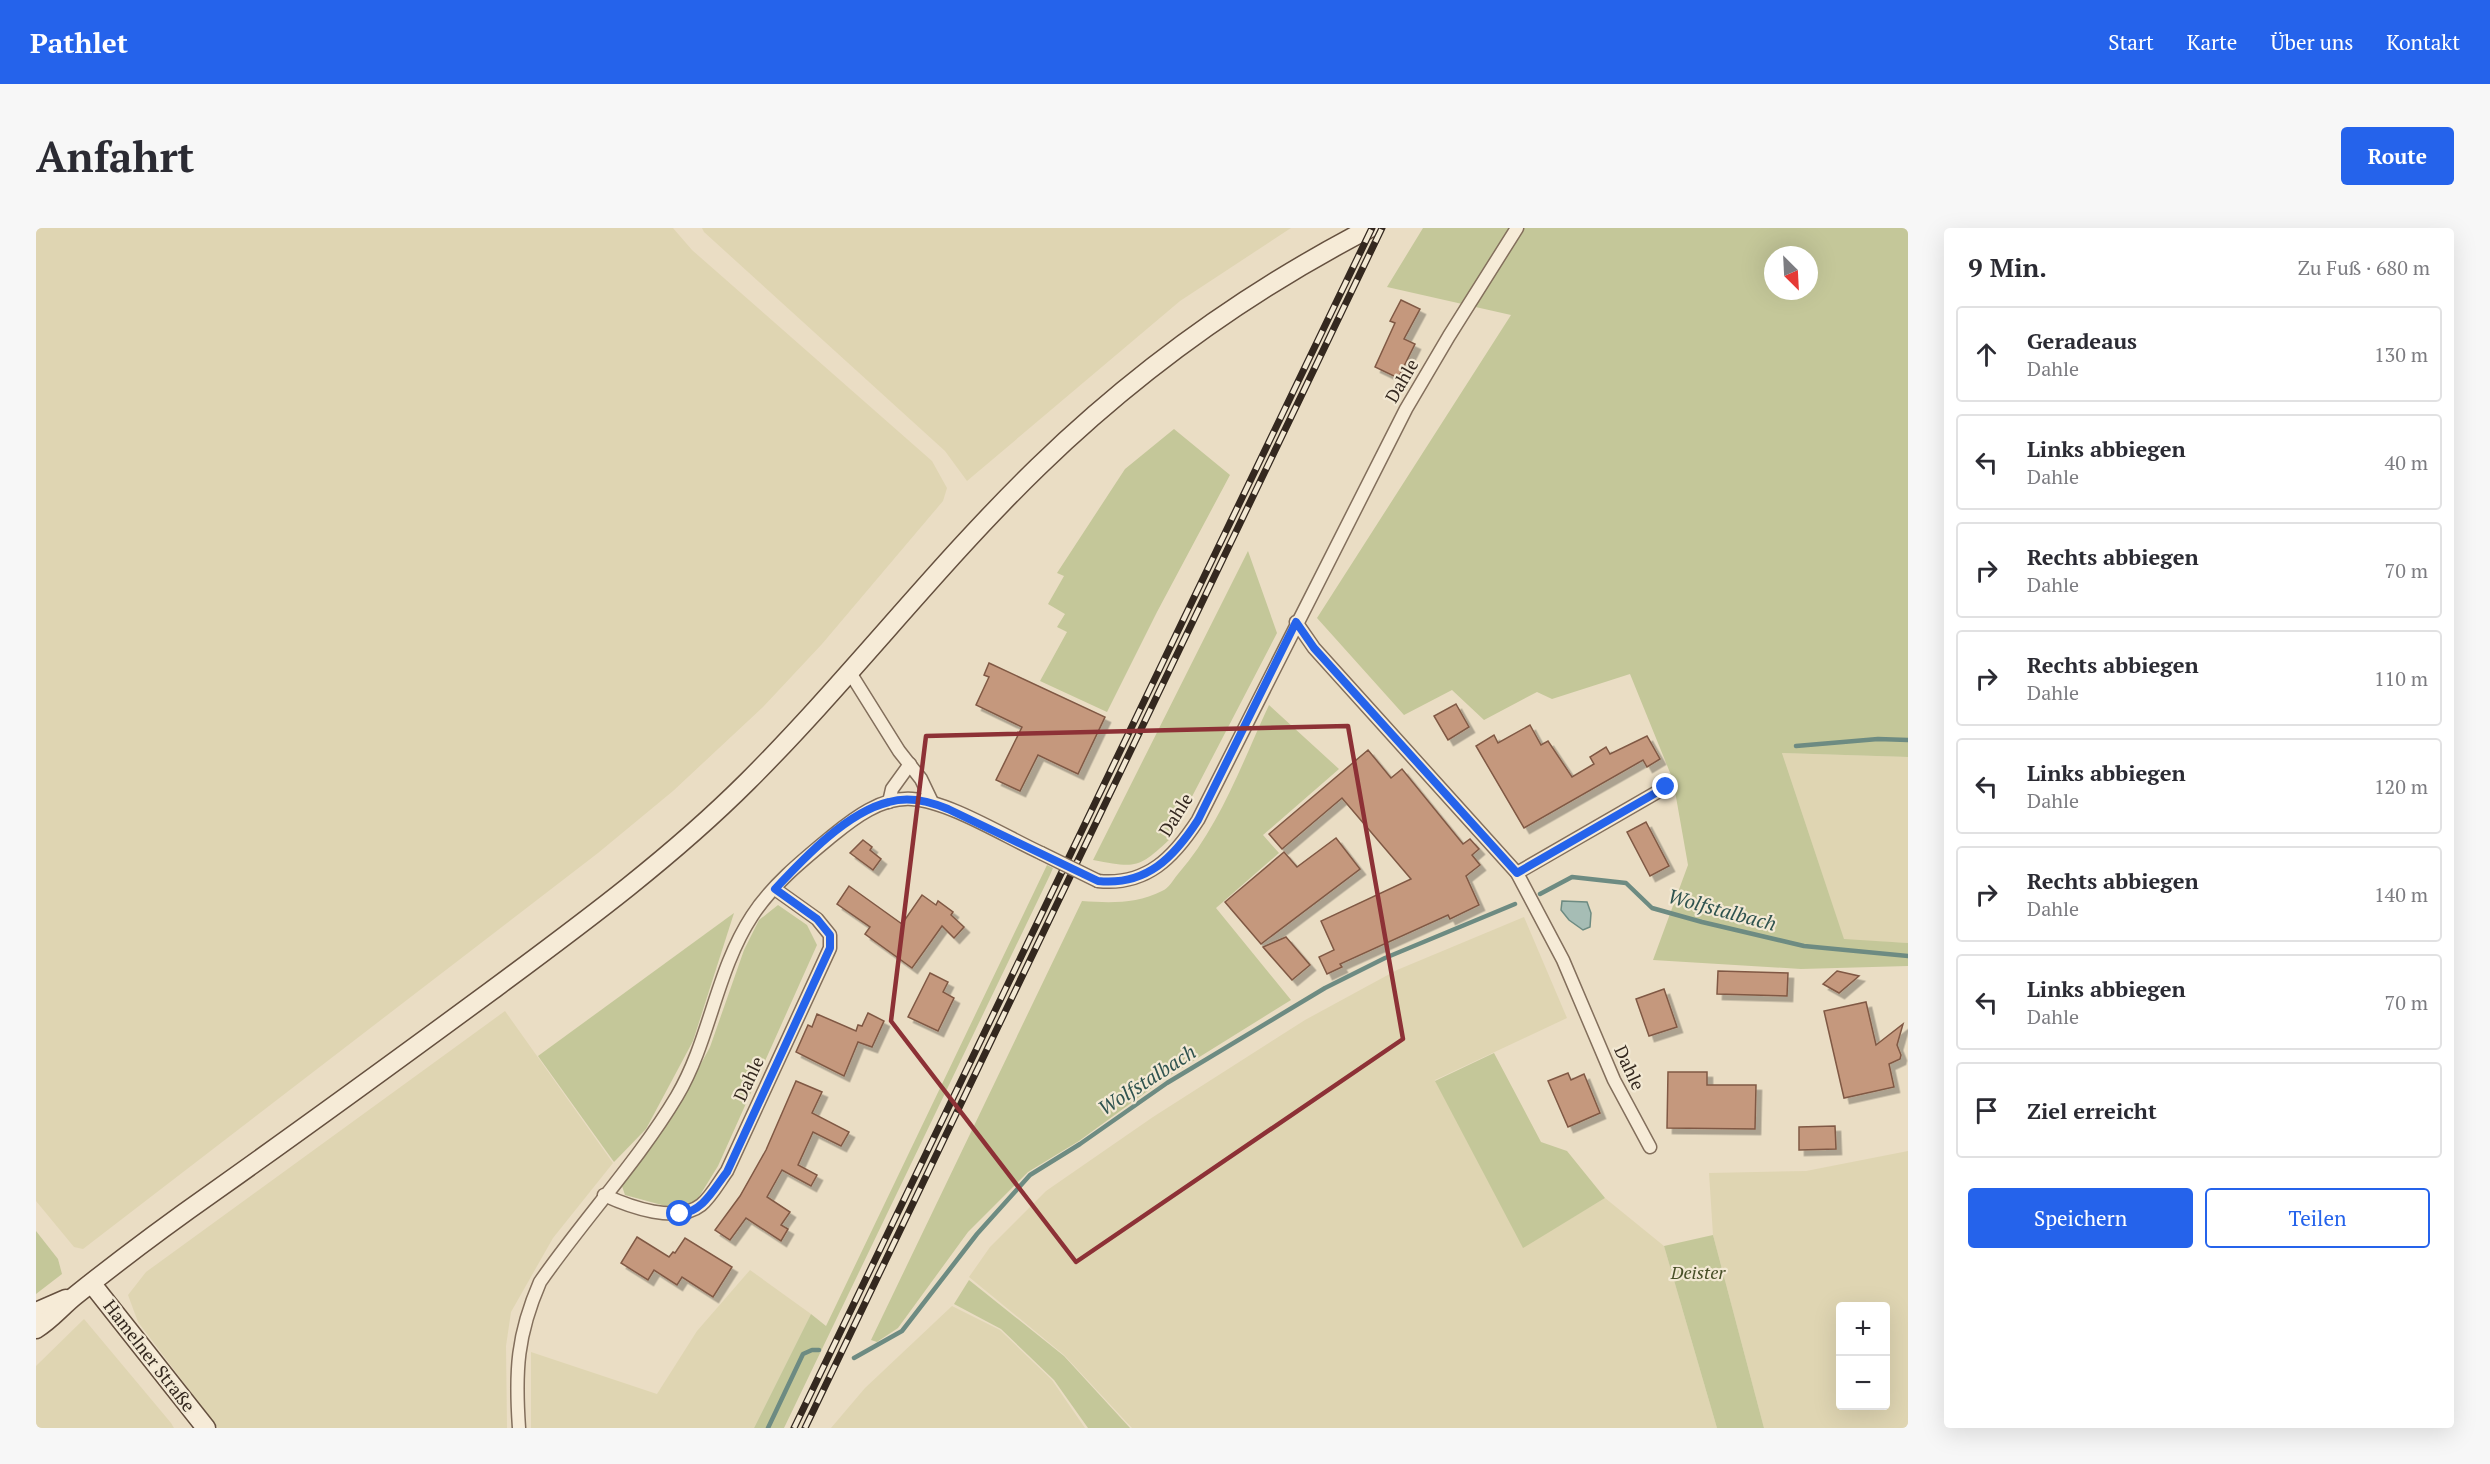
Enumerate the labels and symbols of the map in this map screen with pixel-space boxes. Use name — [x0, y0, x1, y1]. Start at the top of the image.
north arrow — [1764, 246, 1818, 300]
street label: Dahle — [1379, 354, 1423, 407]
route end — [1652, 773, 1678, 799]
street label: Dahle — [1153, 788, 1198, 841]
water label: Wolfstalbach — [1665, 882, 1779, 937]
water label: Wolfstalbach — [1093, 1038, 1201, 1121]
street label: Dahle — [1609, 1041, 1651, 1094]
street label: Dahle — [727, 1052, 769, 1105]
route start — [666, 1200, 692, 1226]
park label: Deister — [1670, 1260, 1726, 1284]
street label: Hamelner Straße — [98, 1294, 201, 1416]

